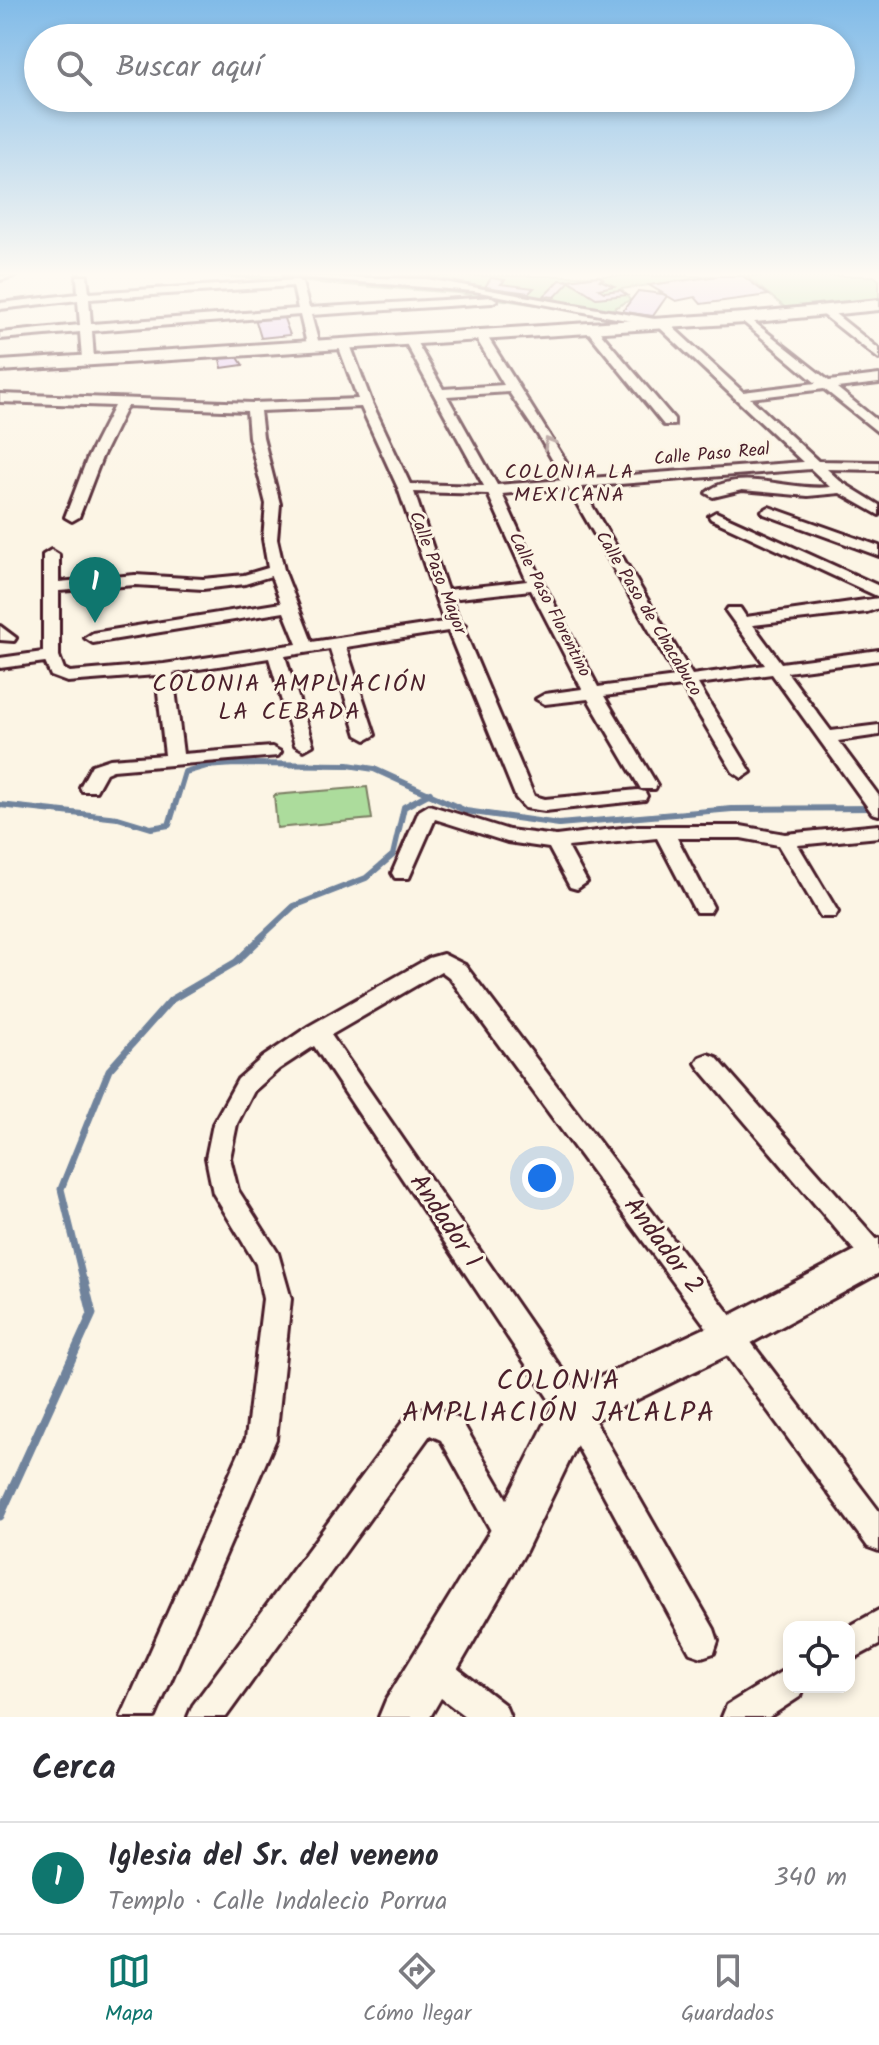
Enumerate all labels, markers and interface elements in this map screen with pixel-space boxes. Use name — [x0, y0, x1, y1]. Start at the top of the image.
search box — [24, 24, 855, 112]
text: Buscar aquí — [116, 44, 262, 92]
icon: search — [52, 46, 96, 90]
street label: Calle Paso Real — [653, 435, 772, 475]
one-way arrow — [543, 437, 559, 452]
district label: COLONIA LA MEXICANA — [505, 457, 635, 512]
street label: Calle Paso Mayor — [400, 507, 474, 640]
street label: Calle Paso de Chacabuco — [587, 526, 709, 702]
street label: Calle Paso Florentino — [500, 527, 598, 683]
pin: 1 — [69, 557, 121, 623]
district label: COLONIA AMPLIACIÓN LA CEBADA — [152, 665, 428, 732]
your location — [522, 1158, 562, 1198]
street label: Andador 1 — [398, 1165, 492, 1277]
street label: Andador 2 — [612, 1188, 714, 1304]
district label: COLONIA AMPLIACIÓN JALALPA — [402, 1359, 716, 1436]
map controls — [783, 1621, 855, 1693]
button: locate — [783, 1621, 855, 1693]
text: Cerca — [32, 1742, 116, 1796]
text: Iglesia del Sr. del veneno — [108, 1833, 439, 1881]
text: 1 — [54, 1857, 62, 1899]
text: 340 m — [774, 1857, 847, 1899]
text: Templo · Calle Indalecio Porrua — [108, 1881, 447, 1923]
tab: Mapa — [105, 1949, 153, 2032]
tab: Cómo llegar — [363, 1949, 471, 2032]
tab: Guardados — [681, 1949, 774, 2032]

